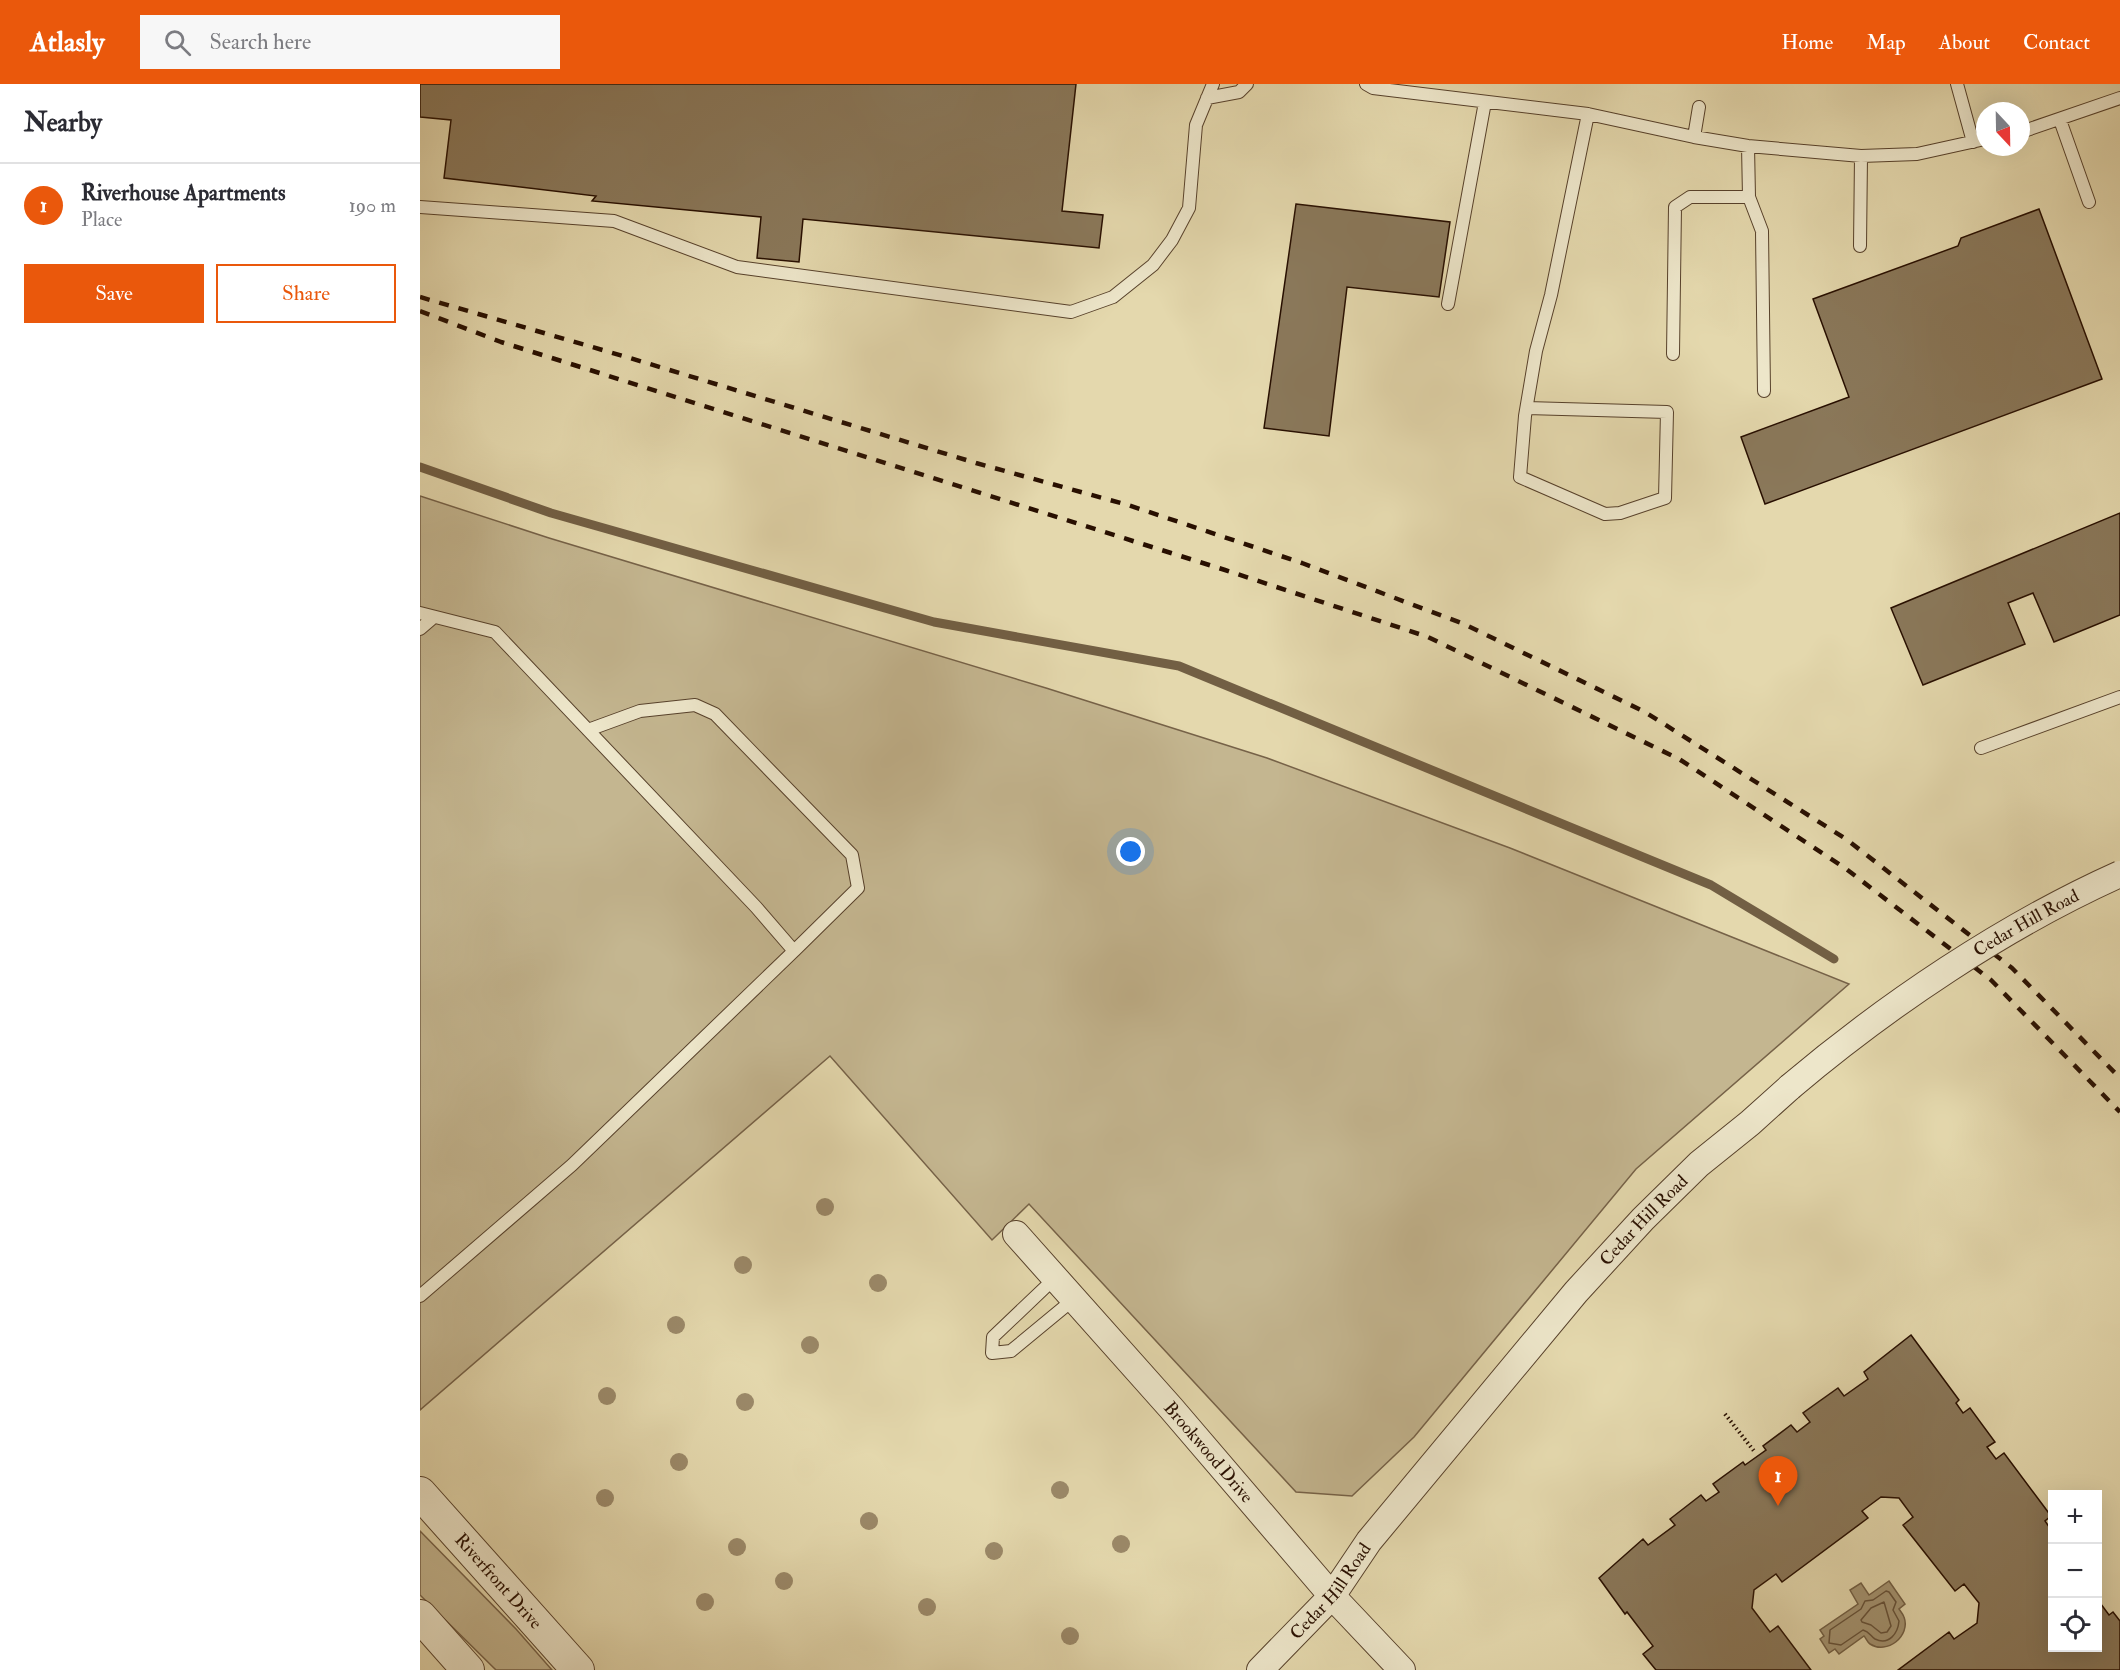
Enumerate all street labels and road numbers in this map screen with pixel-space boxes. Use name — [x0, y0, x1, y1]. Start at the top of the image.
street label: Cedar Hill Road — [1969, 884, 2083, 962]
street label: Cedar Hill Road — [1595, 1170, 1693, 1271]
street label: Brookwood Drive — [1158, 1397, 1258, 1508]
street label: Riverfront Drive — [449, 1529, 547, 1634]
street label: Cedar Hill Road — [1285, 1539, 1376, 1645]

